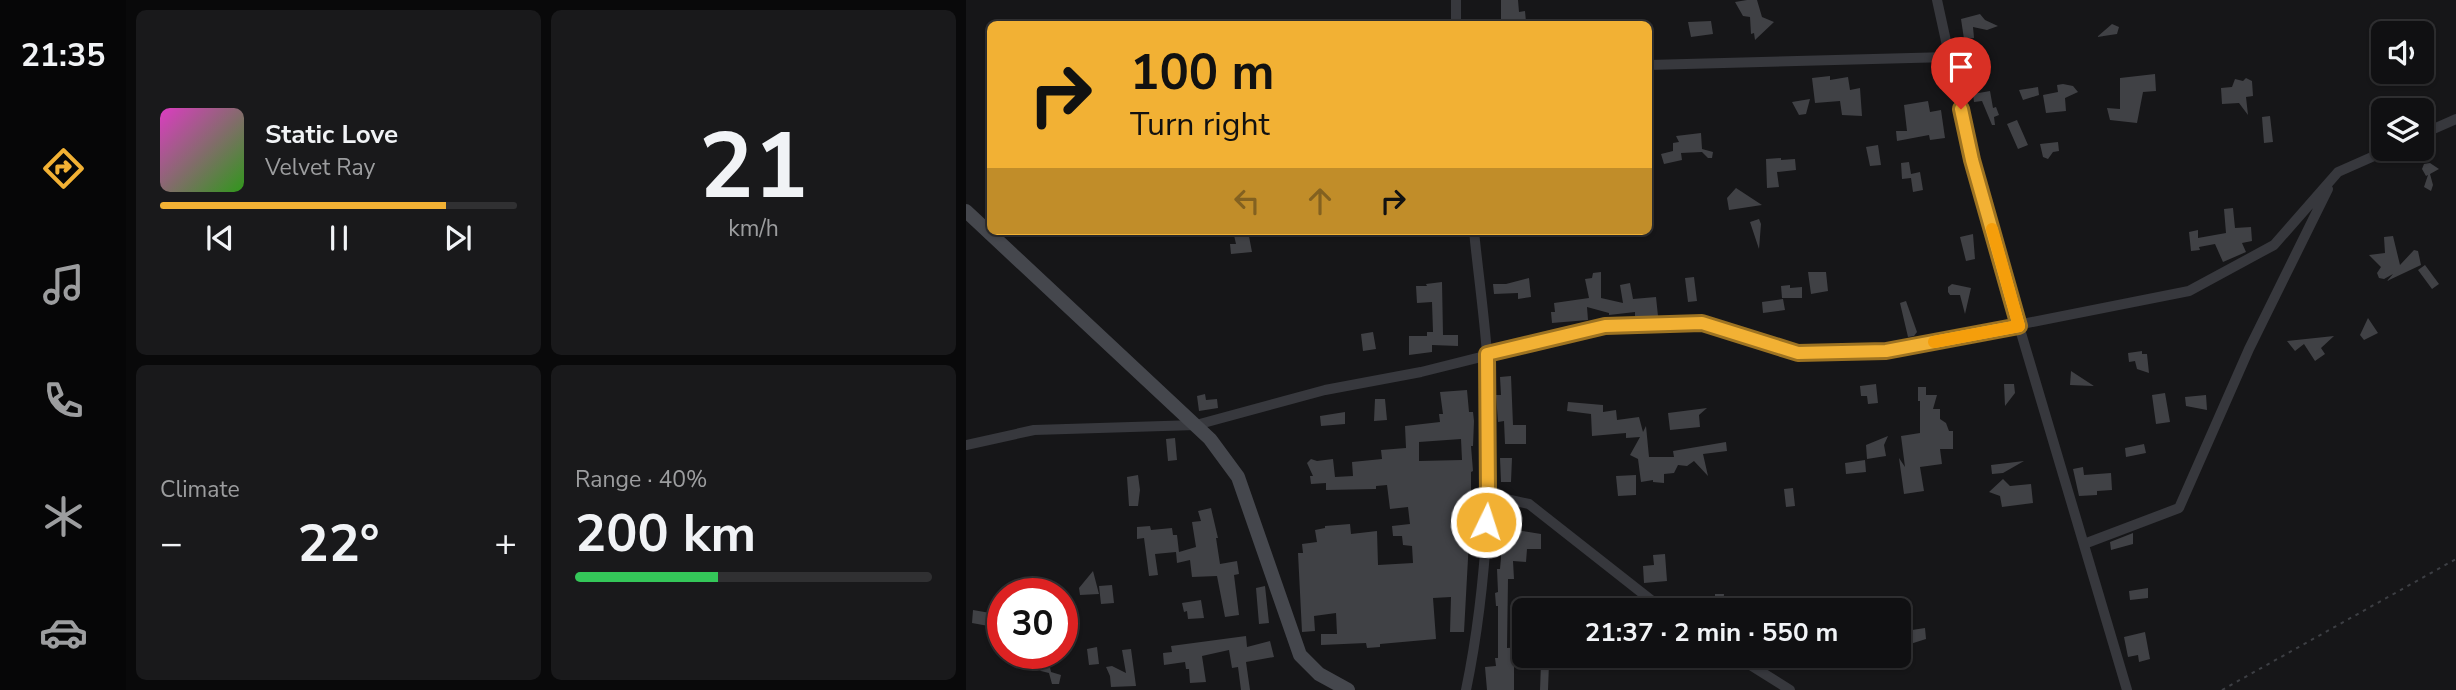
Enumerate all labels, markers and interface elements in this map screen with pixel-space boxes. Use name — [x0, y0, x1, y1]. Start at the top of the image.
map controls — [2371, 21, 2434, 161]
button: sound — [2371, 21, 2434, 84]
text: 21:35 — [21, 34, 105, 77]
pin — [1931, 37, 1991, 109]
text: 100 m — [1130, 39, 1274, 106]
icon: arrive — [1942, 48, 1980, 86]
icon: right — [1015, 49, 1106, 140]
button: layers — [2371, 98, 2434, 161]
text: Turn right — [1130, 103, 1270, 146]
text: 21 — [699, 105, 808, 229]
text: Static Love — [265, 117, 398, 152]
icon: directions — [39, 144, 88, 193]
text: Velvet Ray — [265, 152, 375, 183]
icon: left — [1228, 182, 1266, 220]
icon: ahead — [1301, 182, 1339, 220]
icon: right — [1374, 182, 1412, 220]
text: km/h — [728, 213, 779, 244]
icon: previous — [201, 219, 239, 257]
icon: pause — [320, 219, 358, 257]
icon: next — [439, 219, 477, 257]
icon: music — [39, 260, 88, 309]
icon: phone — [39, 376, 88, 425]
text: Range · 40% — [575, 464, 707, 495]
text: Climate — [160, 474, 240, 505]
position arrow — [1449, 485, 1523, 559]
icon: climate — [39, 492, 88, 541]
text: 200 km — [575, 498, 756, 569]
text: 22° — [297, 508, 380, 579]
text: − — [160, 518, 183, 569]
text: + — [494, 518, 517, 569]
speed limit sign: 30 — [987, 578, 1078, 669]
icon: car — [39, 608, 88, 657]
text: 21:37 · 2 min · 550 m — [1585, 615, 1838, 650]

